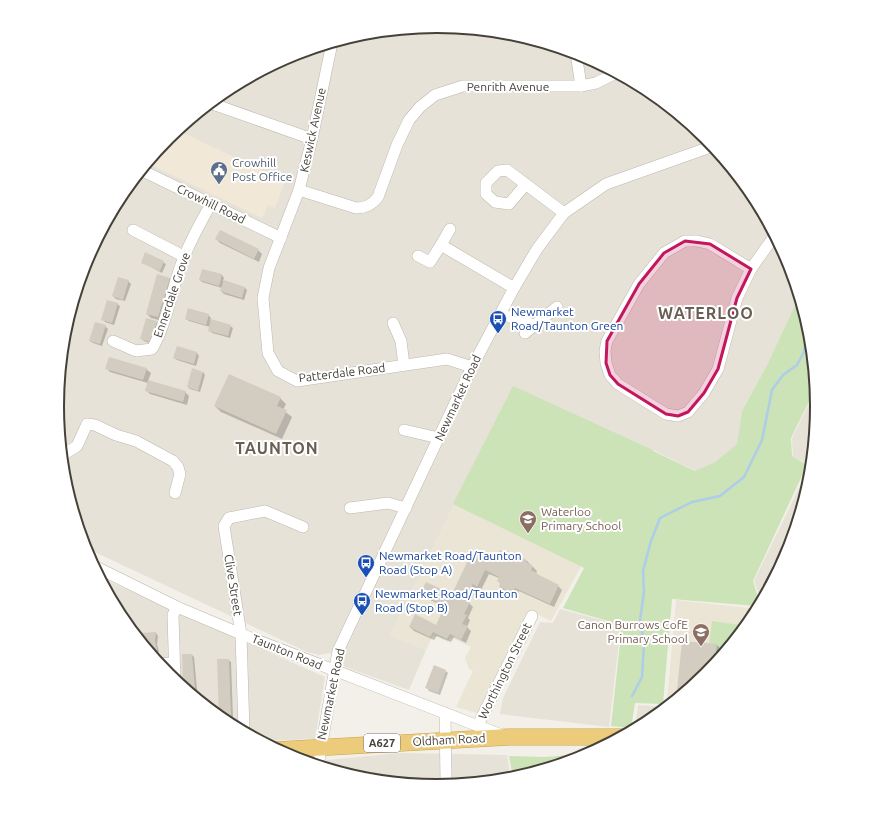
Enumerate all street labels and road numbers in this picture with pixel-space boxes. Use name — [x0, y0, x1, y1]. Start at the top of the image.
street label: Penrith Avenue — [467, 80, 549, 93]
street label: Keswick Avenue — [297, 86, 328, 173]
street label: Crowhill Road — [175, 181, 248, 226]
street label: Ennerdale Grove — [151, 251, 192, 339]
street label: Newmarket Road — [432, 353, 483, 443]
street label: Patterdale Road — [298, 361, 386, 384]
street label: Clive Street — [222, 553, 245, 617]
street label: Worthington Street — [476, 620, 534, 721]
street label: Taunton Road — [250, 631, 324, 672]
street label: Newmarket Road — [314, 647, 347, 741]
street label: Oldham Road — [412, 731, 486, 748]
road number: A627 — [364, 734, 400, 752]

